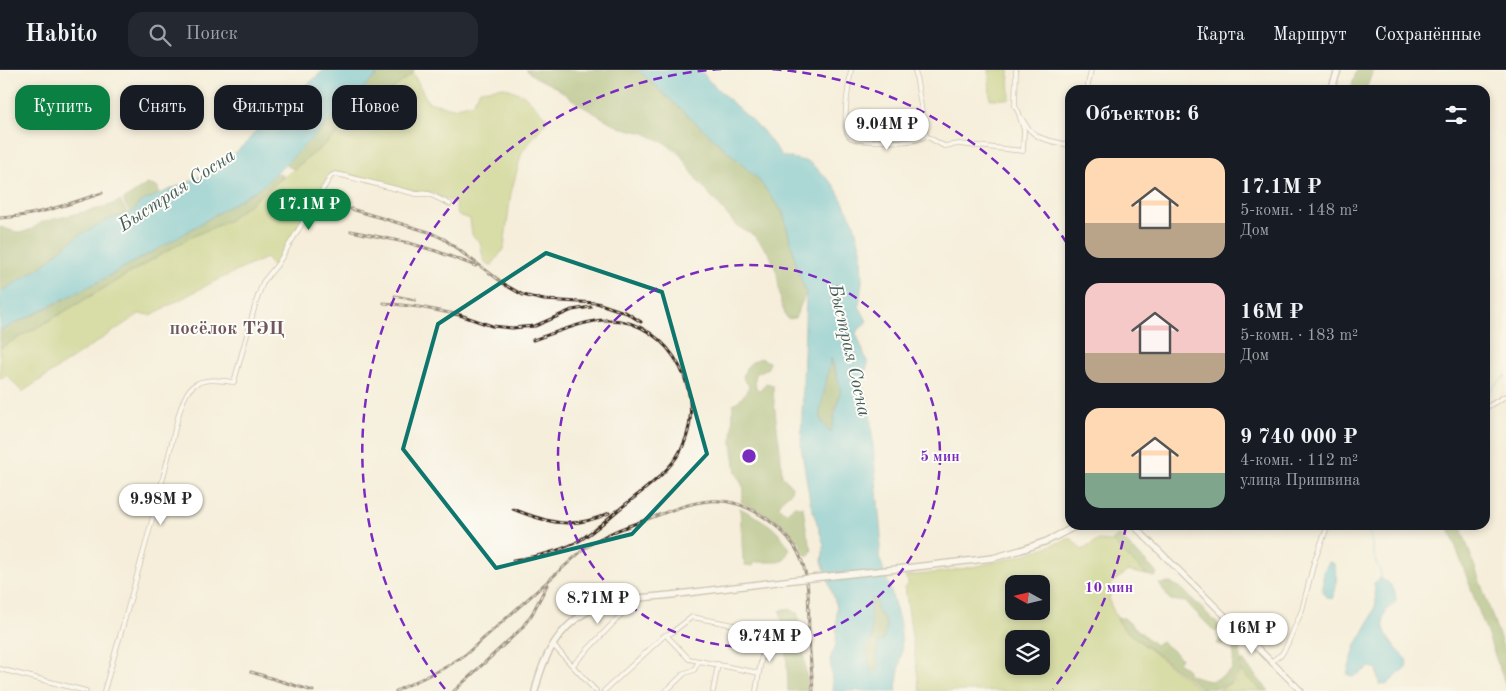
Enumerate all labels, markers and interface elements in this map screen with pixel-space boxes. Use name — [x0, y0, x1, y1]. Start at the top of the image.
search box — [128, 12, 478, 57]
icon: search — [146, 21, 174, 49]
text: Habito — [25, 23, 98, 47]
text: Поиск — [186, 25, 238, 44]
text: Карта — [1196, 26, 1245, 44]
text: Маршрут — [1273, 26, 1347, 44]
text: Сохранённые — [1375, 26, 1481, 44]
chip: Купить — [15, 85, 110, 130]
chip: Снять — [120, 85, 204, 130]
chip: Фильтры — [214, 85, 322, 130]
chip: Новое — [332, 85, 417, 130]
icon: filters — [1442, 101, 1470, 129]
text: Объектов: 6 — [1085, 104, 1199, 125]
pin: 9.04M ₽ — [841, 108, 933, 151]
text: 9.04M ₽ — [856, 117, 918, 133]
water label: Быстрая Сосна — [115, 146, 239, 236]
text: 17.1M ₽ — [1240, 177, 1322, 198]
icon: home — [1125, 178, 1185, 238]
pin: 17.1M ₽ — [263, 189, 355, 231]
text: 17.1M ₽ — [278, 197, 340, 213]
text: 5-комн. · 148 m² — [1240, 203, 1358, 219]
text: Дом — [1240, 223, 1269, 239]
water label: Быстрая Сосна — [824, 282, 873, 419]
text: 16M ₽ — [1240, 302, 1304, 323]
icon: home — [1125, 303, 1185, 363]
district label: посёлок ТЭЦ — [169, 320, 285, 339]
text: 5-комн. · 183 m² — [1240, 328, 1358, 344]
text: Дом — [1240, 348, 1269, 364]
text: 9 740 000 ₽ — [1240, 427, 1358, 448]
icon: home — [1125, 428, 1185, 488]
centre of rings — [740, 447, 758, 465]
text: 5 мин — [920, 450, 960, 465]
text: 4-комн. · 112 m² — [1240, 453, 1358, 469]
text: улица Пришвина — [1240, 473, 1360, 489]
pin: 9.98M ₽ — [115, 484, 207, 526]
text: 9.98M ₽ — [130, 492, 192, 508]
north arrow — [1005, 575, 1050, 620]
map controls — [1005, 575, 1050, 675]
text: 10 мин — [1085, 581, 1133, 596]
pin: 8.71M ₽ — [552, 582, 644, 625]
text: 8.71M ₽ — [567, 591, 629, 607]
pin: 16M ₽ — [1217, 612, 1287, 655]
pin: 9.74M ₽ — [724, 620, 816, 663]
text: 16M ₽ — [1228, 621, 1276, 637]
text: 9.74M ₽ — [739, 629, 801, 645]
button: layers — [1005, 630, 1050, 675]

